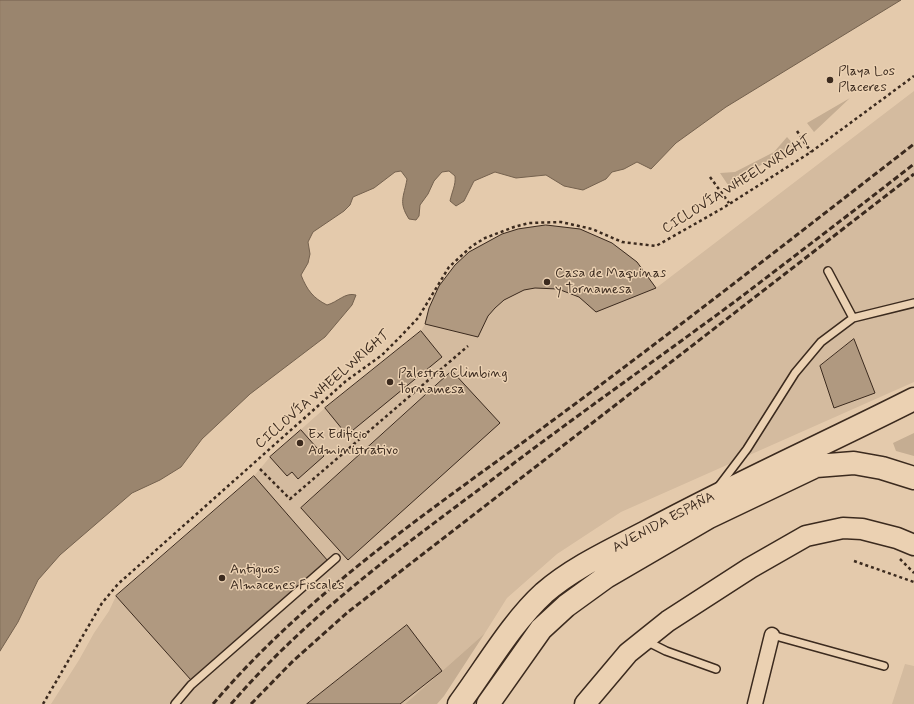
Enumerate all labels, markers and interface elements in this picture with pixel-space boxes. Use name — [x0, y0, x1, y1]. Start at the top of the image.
place label: Playa Los Placeres — [838, 64, 895, 96]
marker: Playa Los Placeres — [825, 75, 835, 85]
street label: CICLOVÍA WHEELWRIGHT — [659, 132, 815, 238]
place label: Casa de Maquinas y Tornamesa — [555, 266, 666, 298]
marker: Casa de Maquinas y Tornamesa — [542, 277, 552, 287]
street label: CICLOVÍA WHEELWRIGHT — [252, 327, 394, 453]
place label: Palestra Climbing Tornamesa — [398, 366, 508, 398]
marker: Palestra Climbing Tornamesa — [385, 377, 395, 387]
place label: Ex Edificio Administrativo — [308, 427, 398, 460]
marker: Ex Edificio Administrativo — [295, 438, 305, 448]
street label: AVENIDA ESPAÑA — [610, 489, 718, 557]
place label: Antiguos Almacenes Fiscales — [230, 562, 344, 594]
marker: Antiguos Almacenes Fiscales — [217, 573, 227, 583]

